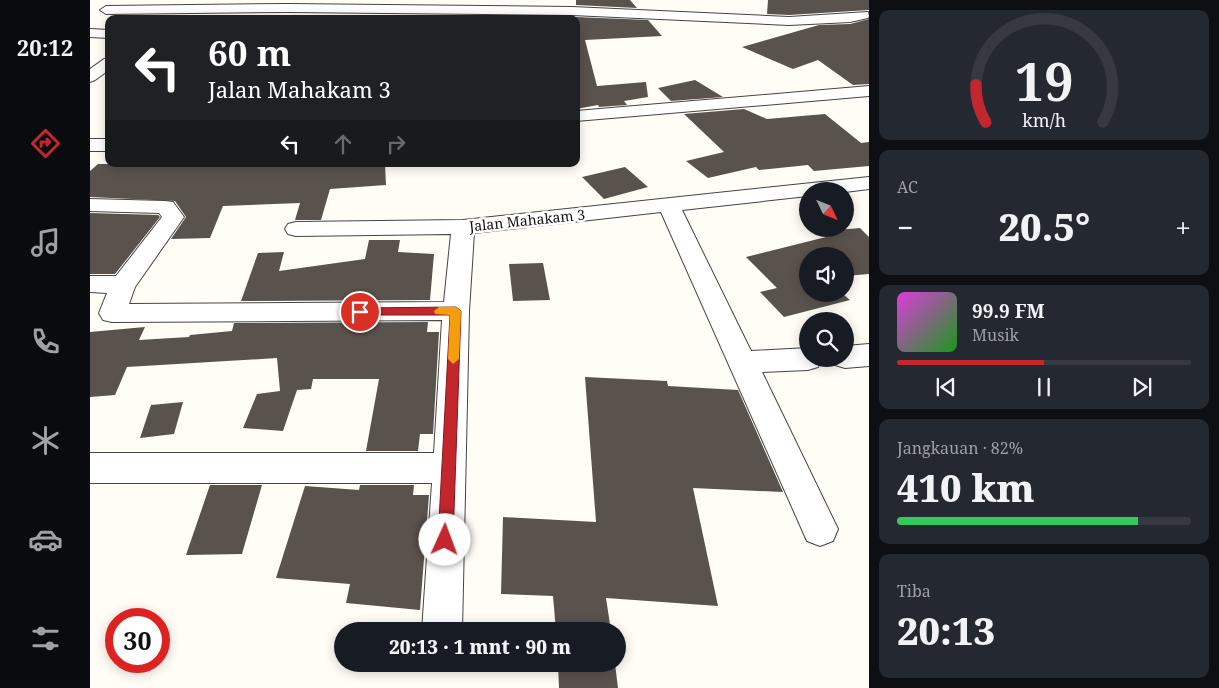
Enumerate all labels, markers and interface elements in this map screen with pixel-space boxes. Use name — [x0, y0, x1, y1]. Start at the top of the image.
text: 60 m — [208, 29, 291, 76]
text: 20:12 — [17, 32, 73, 62]
icon: left — [125, 35, 190, 100]
text: 19 — [1015, 45, 1073, 116]
text: Jalan Mahakam 3 — [208, 74, 391, 104]
text: km/h — [1022, 108, 1066, 132]
icon: directions — [28, 126, 63, 161]
icon: left — [276, 130, 304, 158]
icon: ahead — [329, 130, 357, 158]
icon: right — [382, 130, 410, 158]
text: AC — [897, 176, 918, 198]
north arrow — [799, 182, 854, 238]
map controls — [799, 182, 854, 367]
text: 20.5° — [998, 200, 1090, 252]
street label: Jalan Mahakam 3 — [467, 204, 586, 236]
text: − — [897, 208, 913, 246]
text: + — [1175, 208, 1191, 246]
icon: music — [28, 225, 63, 260]
button: sound — [799, 247, 854, 302]
pin — [339, 291, 381, 333]
icon: arrive — [346, 298, 374, 326]
text: 99.9 FM — [972, 298, 1045, 324]
button: search — [799, 312, 854, 367]
icon: phone — [28, 324, 63, 359]
text: Musik — [972, 324, 1019, 346]
icon: previous — [932, 373, 960, 401]
icon: pause — [1030, 373, 1058, 401]
icon: next — [1128, 373, 1156, 401]
icon: climate — [28, 423, 63, 458]
text: Jangkauan · 82% — [897, 437, 1023, 459]
text: 410 km — [897, 461, 1035, 513]
position arrow — [418, 513, 470, 565]
icon: car — [28, 522, 63, 557]
text: Tiba — [897, 580, 931, 602]
text: 20:13 — [897, 604, 995, 656]
speed limit sign: 30 — [105, 608, 170, 673]
icon: filters — [28, 621, 63, 656]
text: 20:13 · 1 mnt · 90 m — [389, 634, 571, 660]

